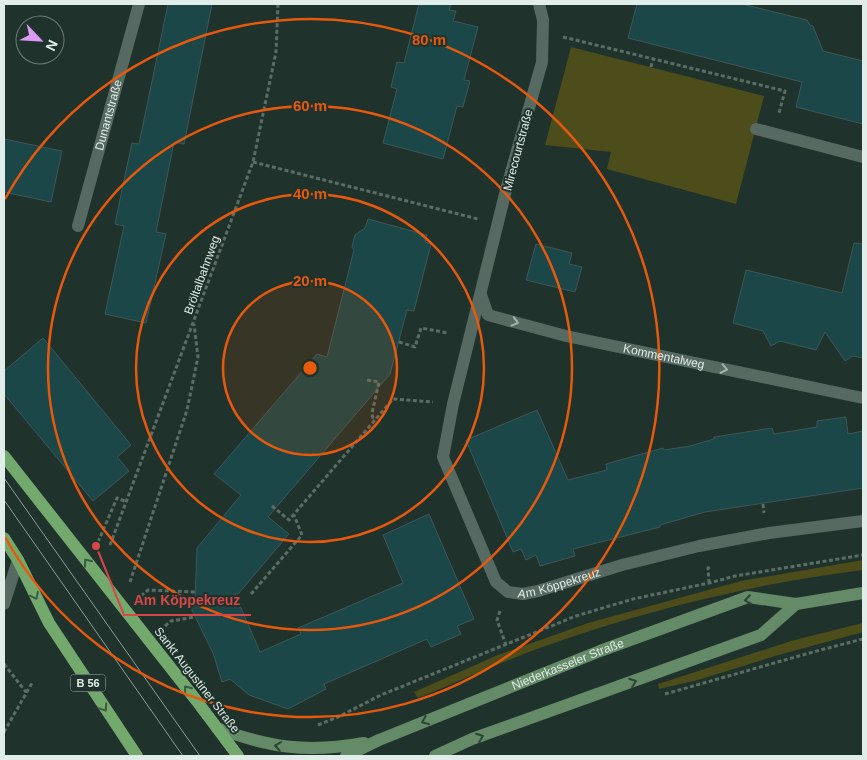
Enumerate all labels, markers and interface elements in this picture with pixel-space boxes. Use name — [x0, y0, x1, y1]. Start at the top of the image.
north arrow — [15, 15, 65, 65]
text: 80 m — [412, 31, 446, 48]
text: N — [42, 38, 61, 53]
street label: Dunantstraße — [92, 78, 125, 152]
text: 60 m — [293, 97, 327, 114]
street label: Mirecourtstraße — [500, 107, 536, 192]
text: 40 m — [293, 185, 327, 202]
street label: Bröltalbahnweg — [181, 234, 223, 316]
text: 20 m — [293, 272, 327, 289]
one-way arrow — [510, 316, 519, 327]
street label: Kommentalweg — [622, 341, 706, 372]
centre of rings — [301, 359, 319, 377]
one-way arrow — [720, 363, 729, 374]
one-way arrow — [84, 559, 92, 568]
street label: Am Köppekreuz — [517, 565, 602, 601]
callout: Am Köppekreuz — [124, 586, 251, 615]
one-way arrow — [29, 591, 40, 600]
text: Am Köppekreuz — [134, 592, 240, 608]
one-way arrow — [743, 594, 752, 604]
street label: Sankt Augustiner Straße — [151, 624, 243, 736]
street label: Niederkasseler Straße — [510, 636, 626, 693]
road number: B 56 — [70, 674, 106, 691]
one-way arrow — [628, 678, 637, 688]
one-way arrow — [184, 686, 193, 695]
one-way arrow — [98, 703, 108, 712]
one-way arrow — [421, 715, 430, 726]
one-way arrow — [475, 732, 483, 742]
one-way arrow — [274, 741, 282, 751]

